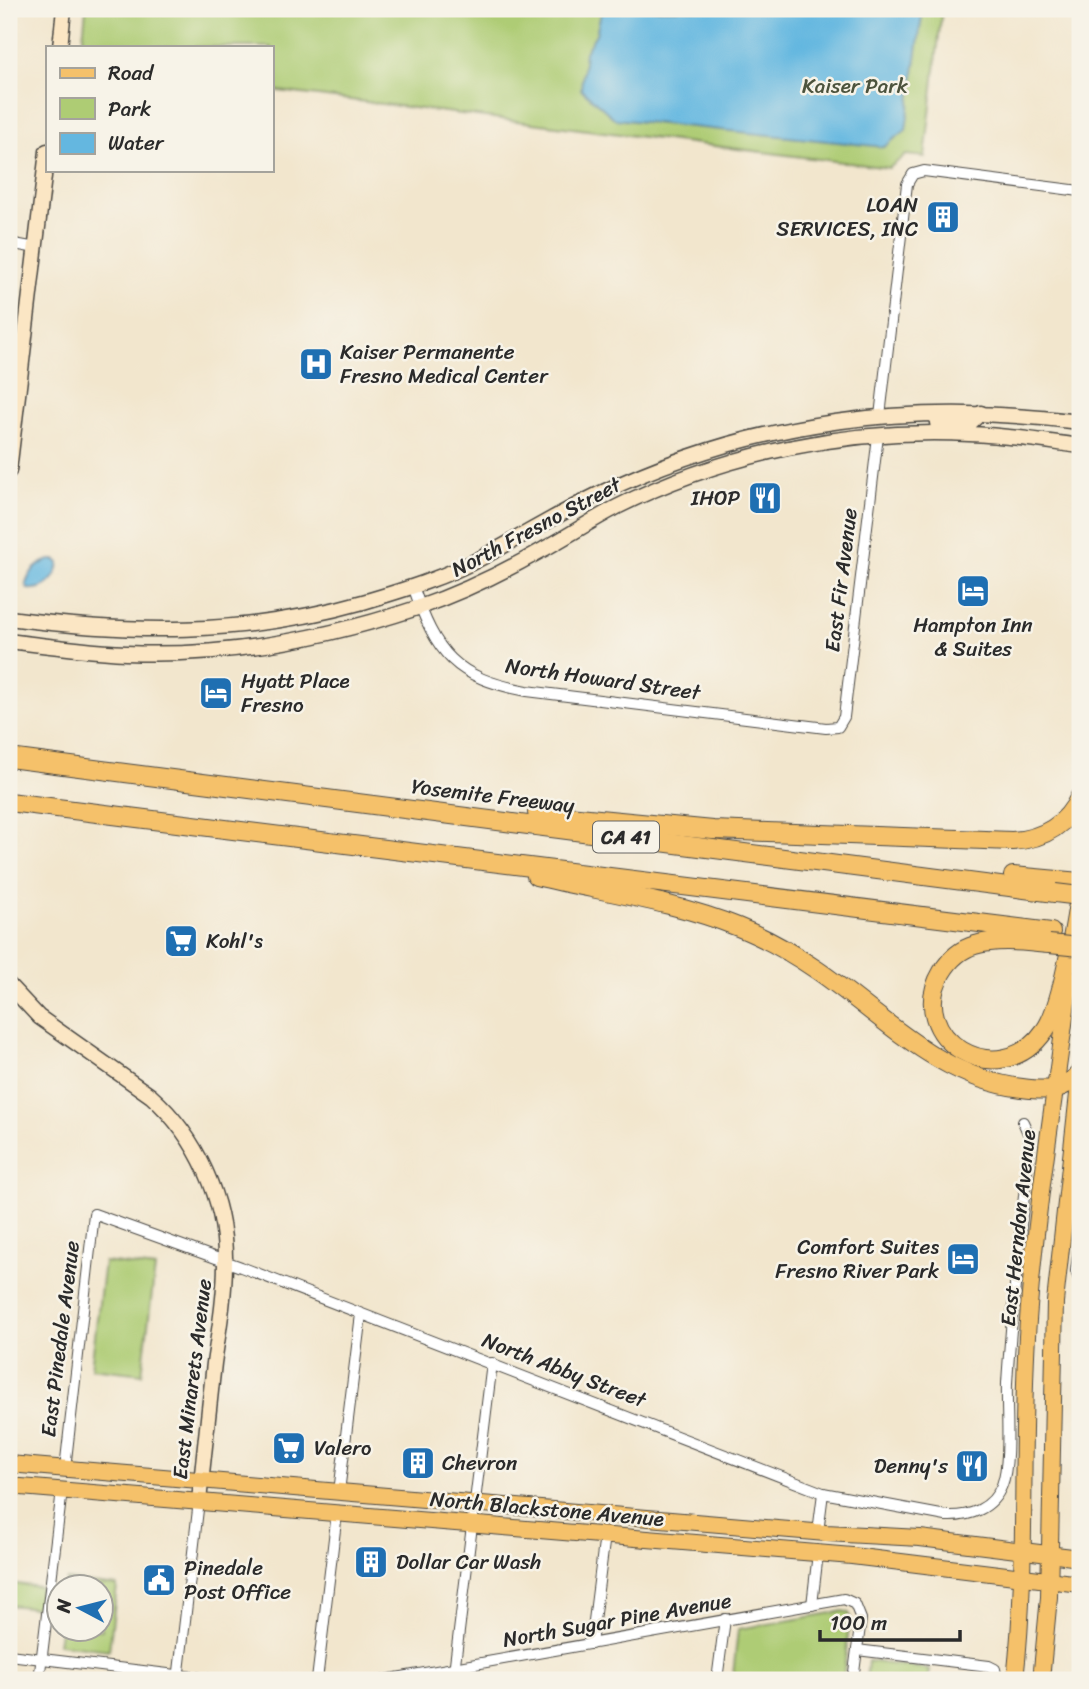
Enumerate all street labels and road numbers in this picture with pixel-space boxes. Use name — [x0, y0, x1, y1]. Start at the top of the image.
street label: North Fresno Street — [444, 465, 629, 588]
street label: East Fir Avenue — [813, 506, 869, 654]
street label: North Howard Street — [503, 647, 704, 712]
street label: Yosemite Freeway — [409, 767, 577, 825]
road number: CA 41 — [593, 822, 659, 852]
street label: East Herndon Avenue — [989, 1128, 1047, 1328]
street label: East Pinedale Avenue — [29, 1239, 91, 1439]
street label: East Minarets Avenue — [161, 1276, 223, 1481]
street label: North Abby Street — [476, 1321, 653, 1419]
street label: North Blackstone Avenue — [428, 1480, 666, 1538]
street label: North Sugar Pine Avenue — [500, 1581, 735, 1659]

